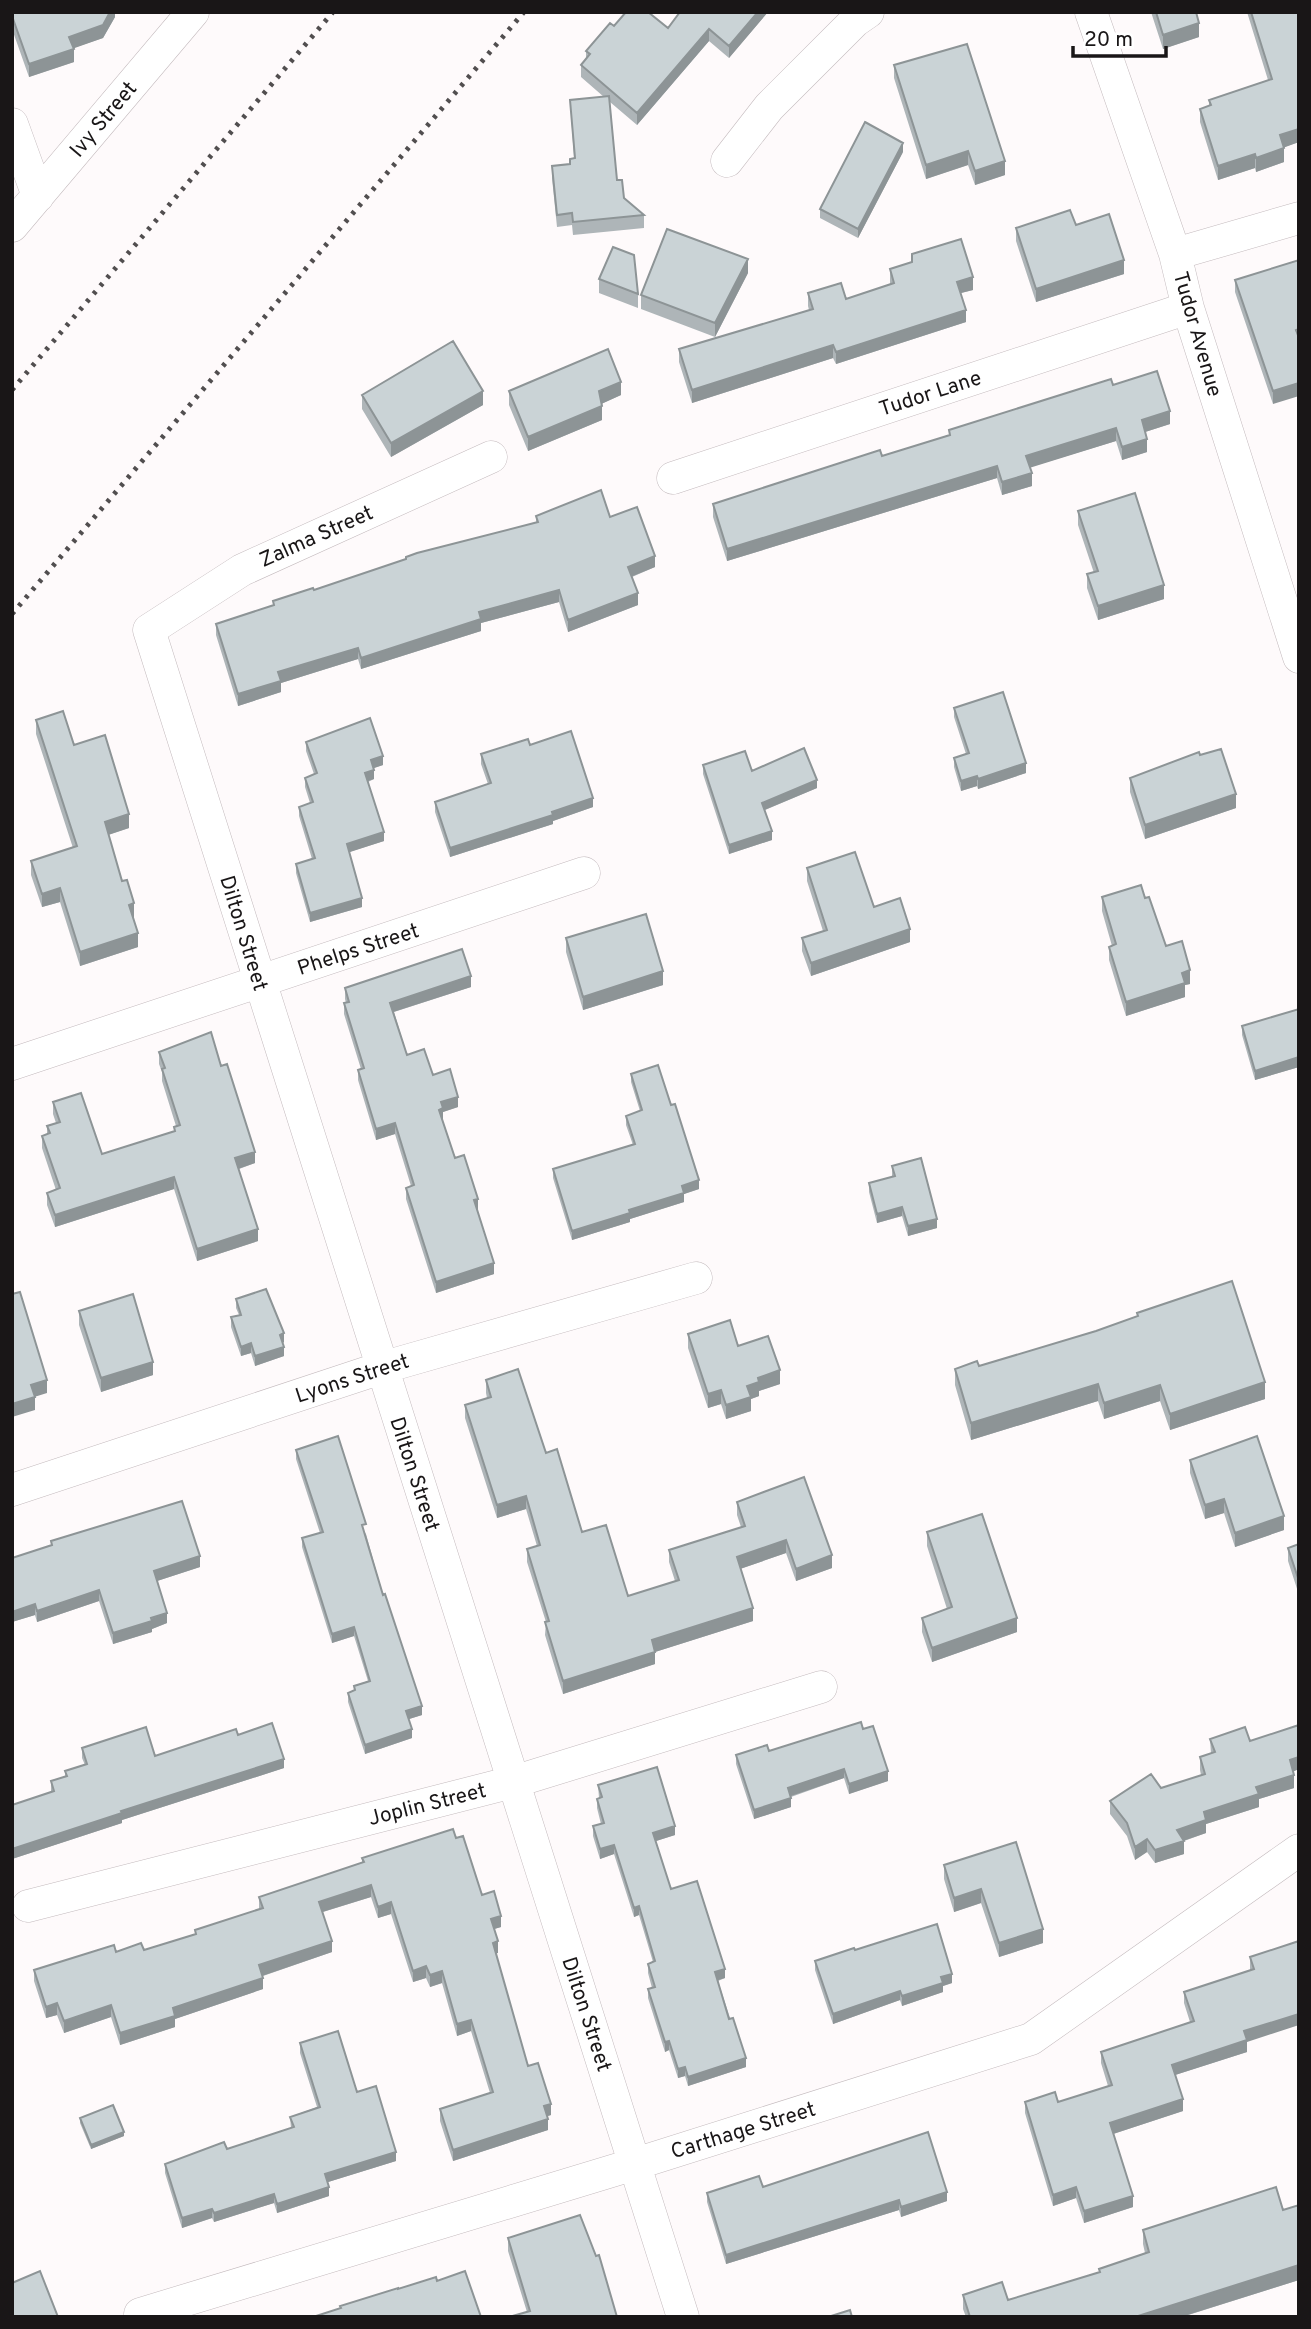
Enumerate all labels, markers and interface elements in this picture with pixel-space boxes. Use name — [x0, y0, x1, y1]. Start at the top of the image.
scale bar — [1073, 14, 1166, 58]
text: 20 m — [1084, 27, 1133, 54]
street label: Ivy Street — [65, 76, 144, 164]
street label: Tudor Avenue — [1166, 269, 1227, 400]
street label: Tudor Lane — [876, 365, 985, 424]
street label: Zalma Street — [255, 500, 378, 574]
street label: Dilton Street — [212, 873, 273, 994]
street label: Phelps Street — [294, 918, 423, 983]
street label: Lyons Street — [292, 1348, 413, 1410]
street label: Dilton Street — [382, 1414, 445, 1535]
street label: Joplin Street — [366, 1778, 489, 1833]
street label: Dilton Street — [554, 1954, 617, 2075]
street label: Carthage Street — [668, 2097, 819, 2166]

